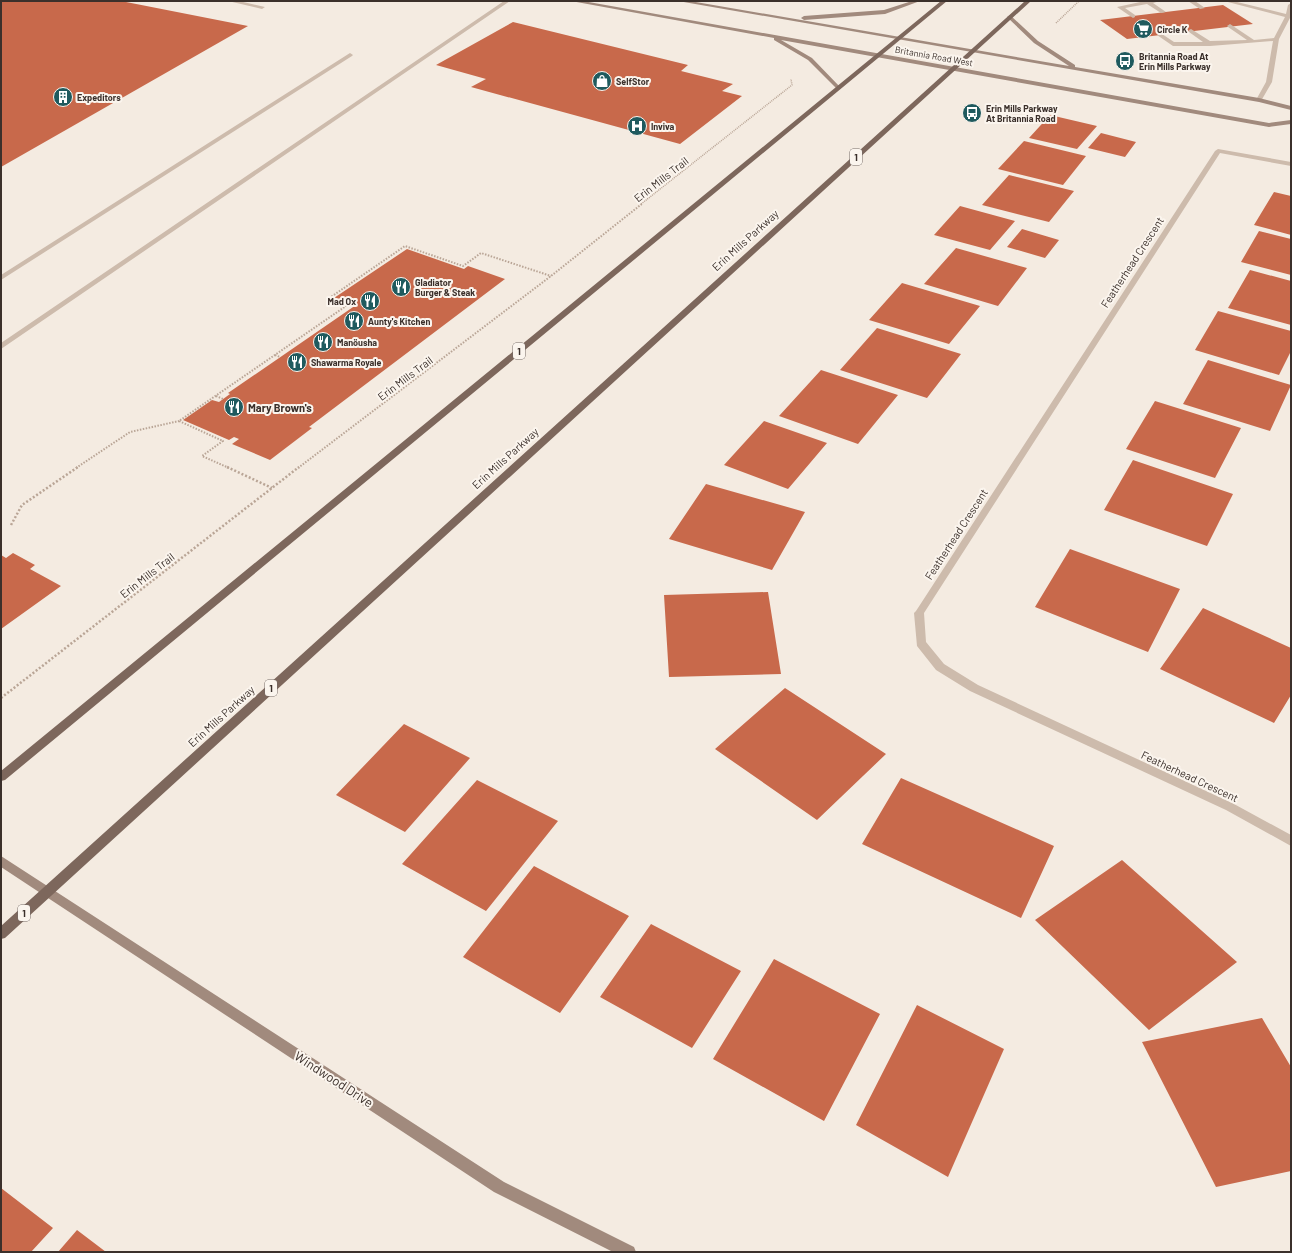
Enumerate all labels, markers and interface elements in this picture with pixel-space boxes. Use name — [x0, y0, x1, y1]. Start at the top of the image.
supermarket icon: Circle K — [1132, 18, 1154, 40]
place label: Circle K — [1157, 24, 1188, 35]
street label: Britannia Road West — [894, 44, 974, 68]
bus stop icon: Britannia Road At Erin Mills Parkway — [1114, 50, 1136, 72]
place label: Britannia Road At Erin Mills Parkway — [1139, 51, 1211, 72]
shop icon: SelfStor — [591, 70, 613, 92]
place label: SelfStor — [616, 76, 650, 87]
building icon: Expeditors — [52, 86, 74, 108]
place label: Expeditors — [77, 92, 121, 103]
bus stop icon: Erin Mills Parkway At Britannia Road — [961, 102, 983, 124]
place label: Erin Mills Parkway At Britannia Road — [986, 103, 1058, 124]
hospital icon: Inviva — [626, 115, 648, 137]
place label: Inviva — [651, 121, 675, 132]
road number: 1 — [850, 149, 862, 165]
street label: Erin Mills Trail — [631, 154, 691, 204]
street label: Erin Mills Parkway — [709, 207, 781, 273]
street label: Featherhead Crescent — [1098, 214, 1166, 310]
restaurant icon: Gladiator Burger & Steak — [390, 276, 412, 298]
place label: Gladiator Burger & Steak — [415, 277, 475, 298]
restaurant icon: Mad Ox — [359, 290, 381, 312]
place label: Mad Ox — [327, 296, 356, 307]
restaurant icon: Aunty's Kitchen — [343, 310, 365, 332]
place label: Aunty's Kitchen — [368, 316, 430, 327]
restaurant icon: Manöusha — [312, 331, 334, 353]
place label: Manöusha — [337, 337, 377, 348]
road number: 1 — [513, 343, 525, 359]
restaurant icon: Shawarma Royale — [286, 351, 308, 373]
street label: Erin Mills Trail — [375, 353, 435, 403]
place label: Shawarma Royale — [311, 357, 381, 368]
restaurant icon: Mary Brown's — [223, 396, 245, 418]
place label: Mary Brown's — [248, 401, 312, 414]
street label: Erin Mills Parkway — [469, 425, 541, 491]
street label: Featherhead Crescent — [922, 486, 990, 582]
street label: Erin Mills Trail — [117, 550, 177, 600]
road number: 1 — [265, 680, 277, 696]
street label: Erin Mills Parkway — [185, 683, 257, 749]
street label: Featherhead Crescent — [1139, 748, 1241, 804]
road number: 1 — [18, 905, 30, 921]
street label: Windwood Drive — [292, 1048, 376, 1110]

